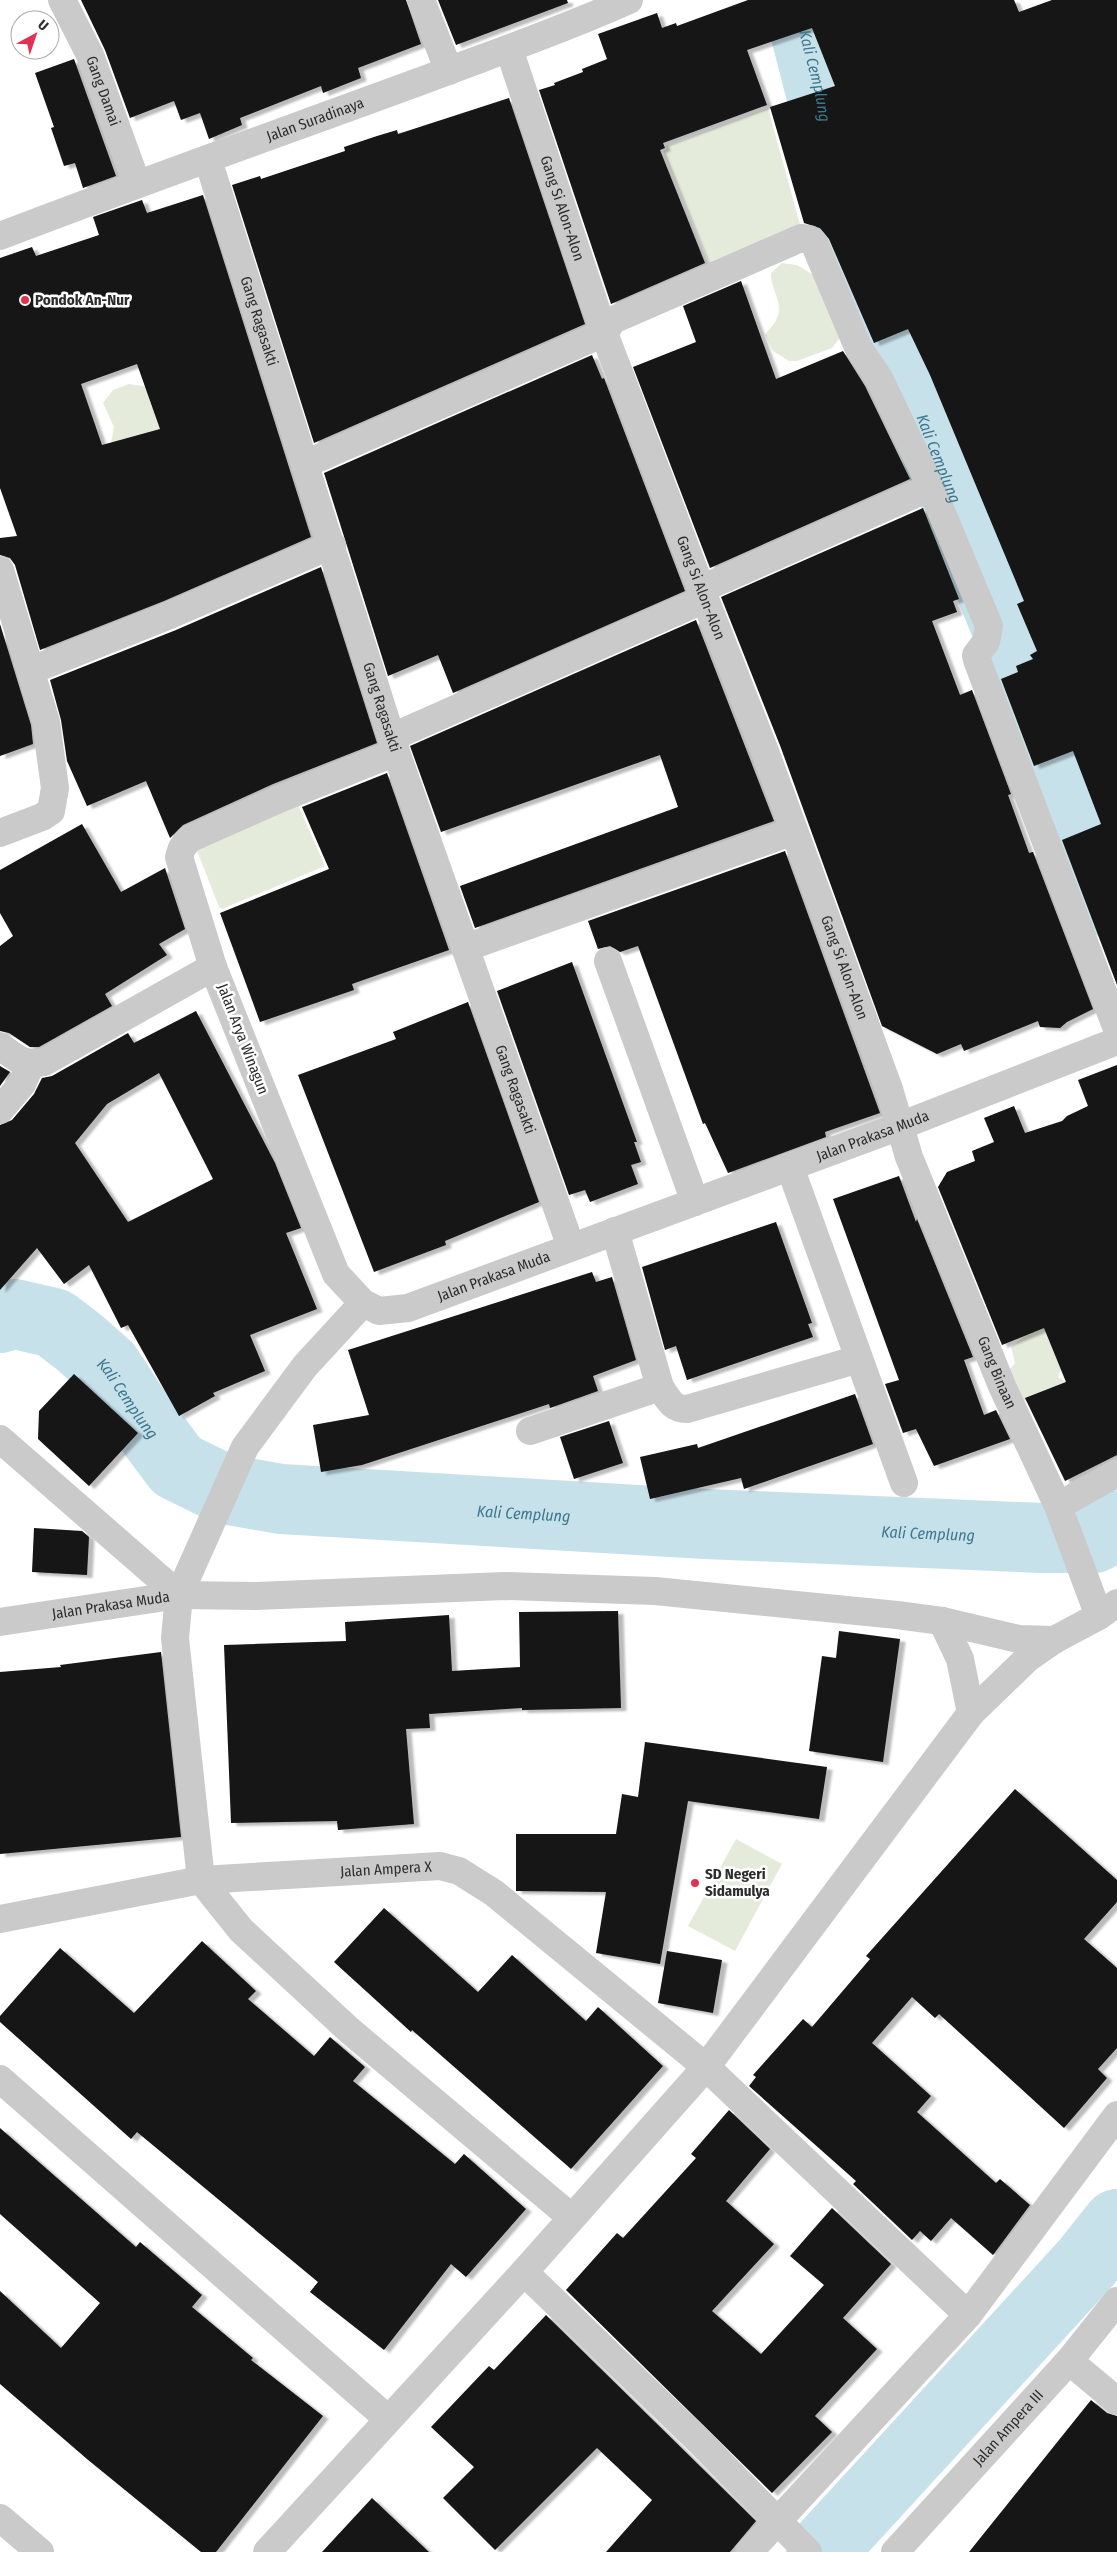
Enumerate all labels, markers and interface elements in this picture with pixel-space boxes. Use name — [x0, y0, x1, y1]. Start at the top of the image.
north arrow — [10, 10, 60, 60]
text: U — [34, 16, 52, 35]
water label: Kali Cemplung — [795, 28, 834, 123]
street label: Gang Damai — [82, 54, 124, 128]
street label: Jalan Suradinaya — [264, 94, 366, 145]
street label: Gang Si Alon-Alon — [536, 153, 588, 263]
street label: Gang Ragasakti — [236, 274, 282, 368]
place label: Pondok An-Nur — [35, 291, 130, 309]
marker: Pondok An-Nur — [19, 294, 31, 306]
water label: Kali Cemplung — [913, 411, 965, 506]
street label: Gang Si Alon-Alon — [673, 533, 729, 642]
street label: Gang Ragasakti — [359, 660, 404, 754]
street label: Gang Si Alon-Alon — [817, 913, 872, 1022]
street label: Jalan Arya Winagun — [214, 981, 272, 1097]
street label: Gang Ragasakti — [491, 1043, 539, 1136]
street label: Jalan Prakasa Muda — [814, 1107, 931, 1165]
street label: Jalan Prakasa Muda — [435, 1247, 553, 1305]
street label: Gang Binaan — [974, 1334, 1020, 1412]
water label: Kali Cemplung — [93, 1354, 162, 1443]
water label: Kali Cemplung — [476, 1502, 571, 1526]
water label: Kali Cemplung — [881, 1522, 975, 1545]
street label: Jalan Prakasa Muda — [51, 1588, 171, 1623]
street label: Jalan Ampera X — [340, 1857, 433, 1881]
place label: SD Negeri Sidamulya — [705, 1865, 770, 1900]
marker: SD Negeri Sidamulya — [689, 1877, 701, 1889]
street label: Jalan Ampera III — [969, 2386, 1047, 2469]

